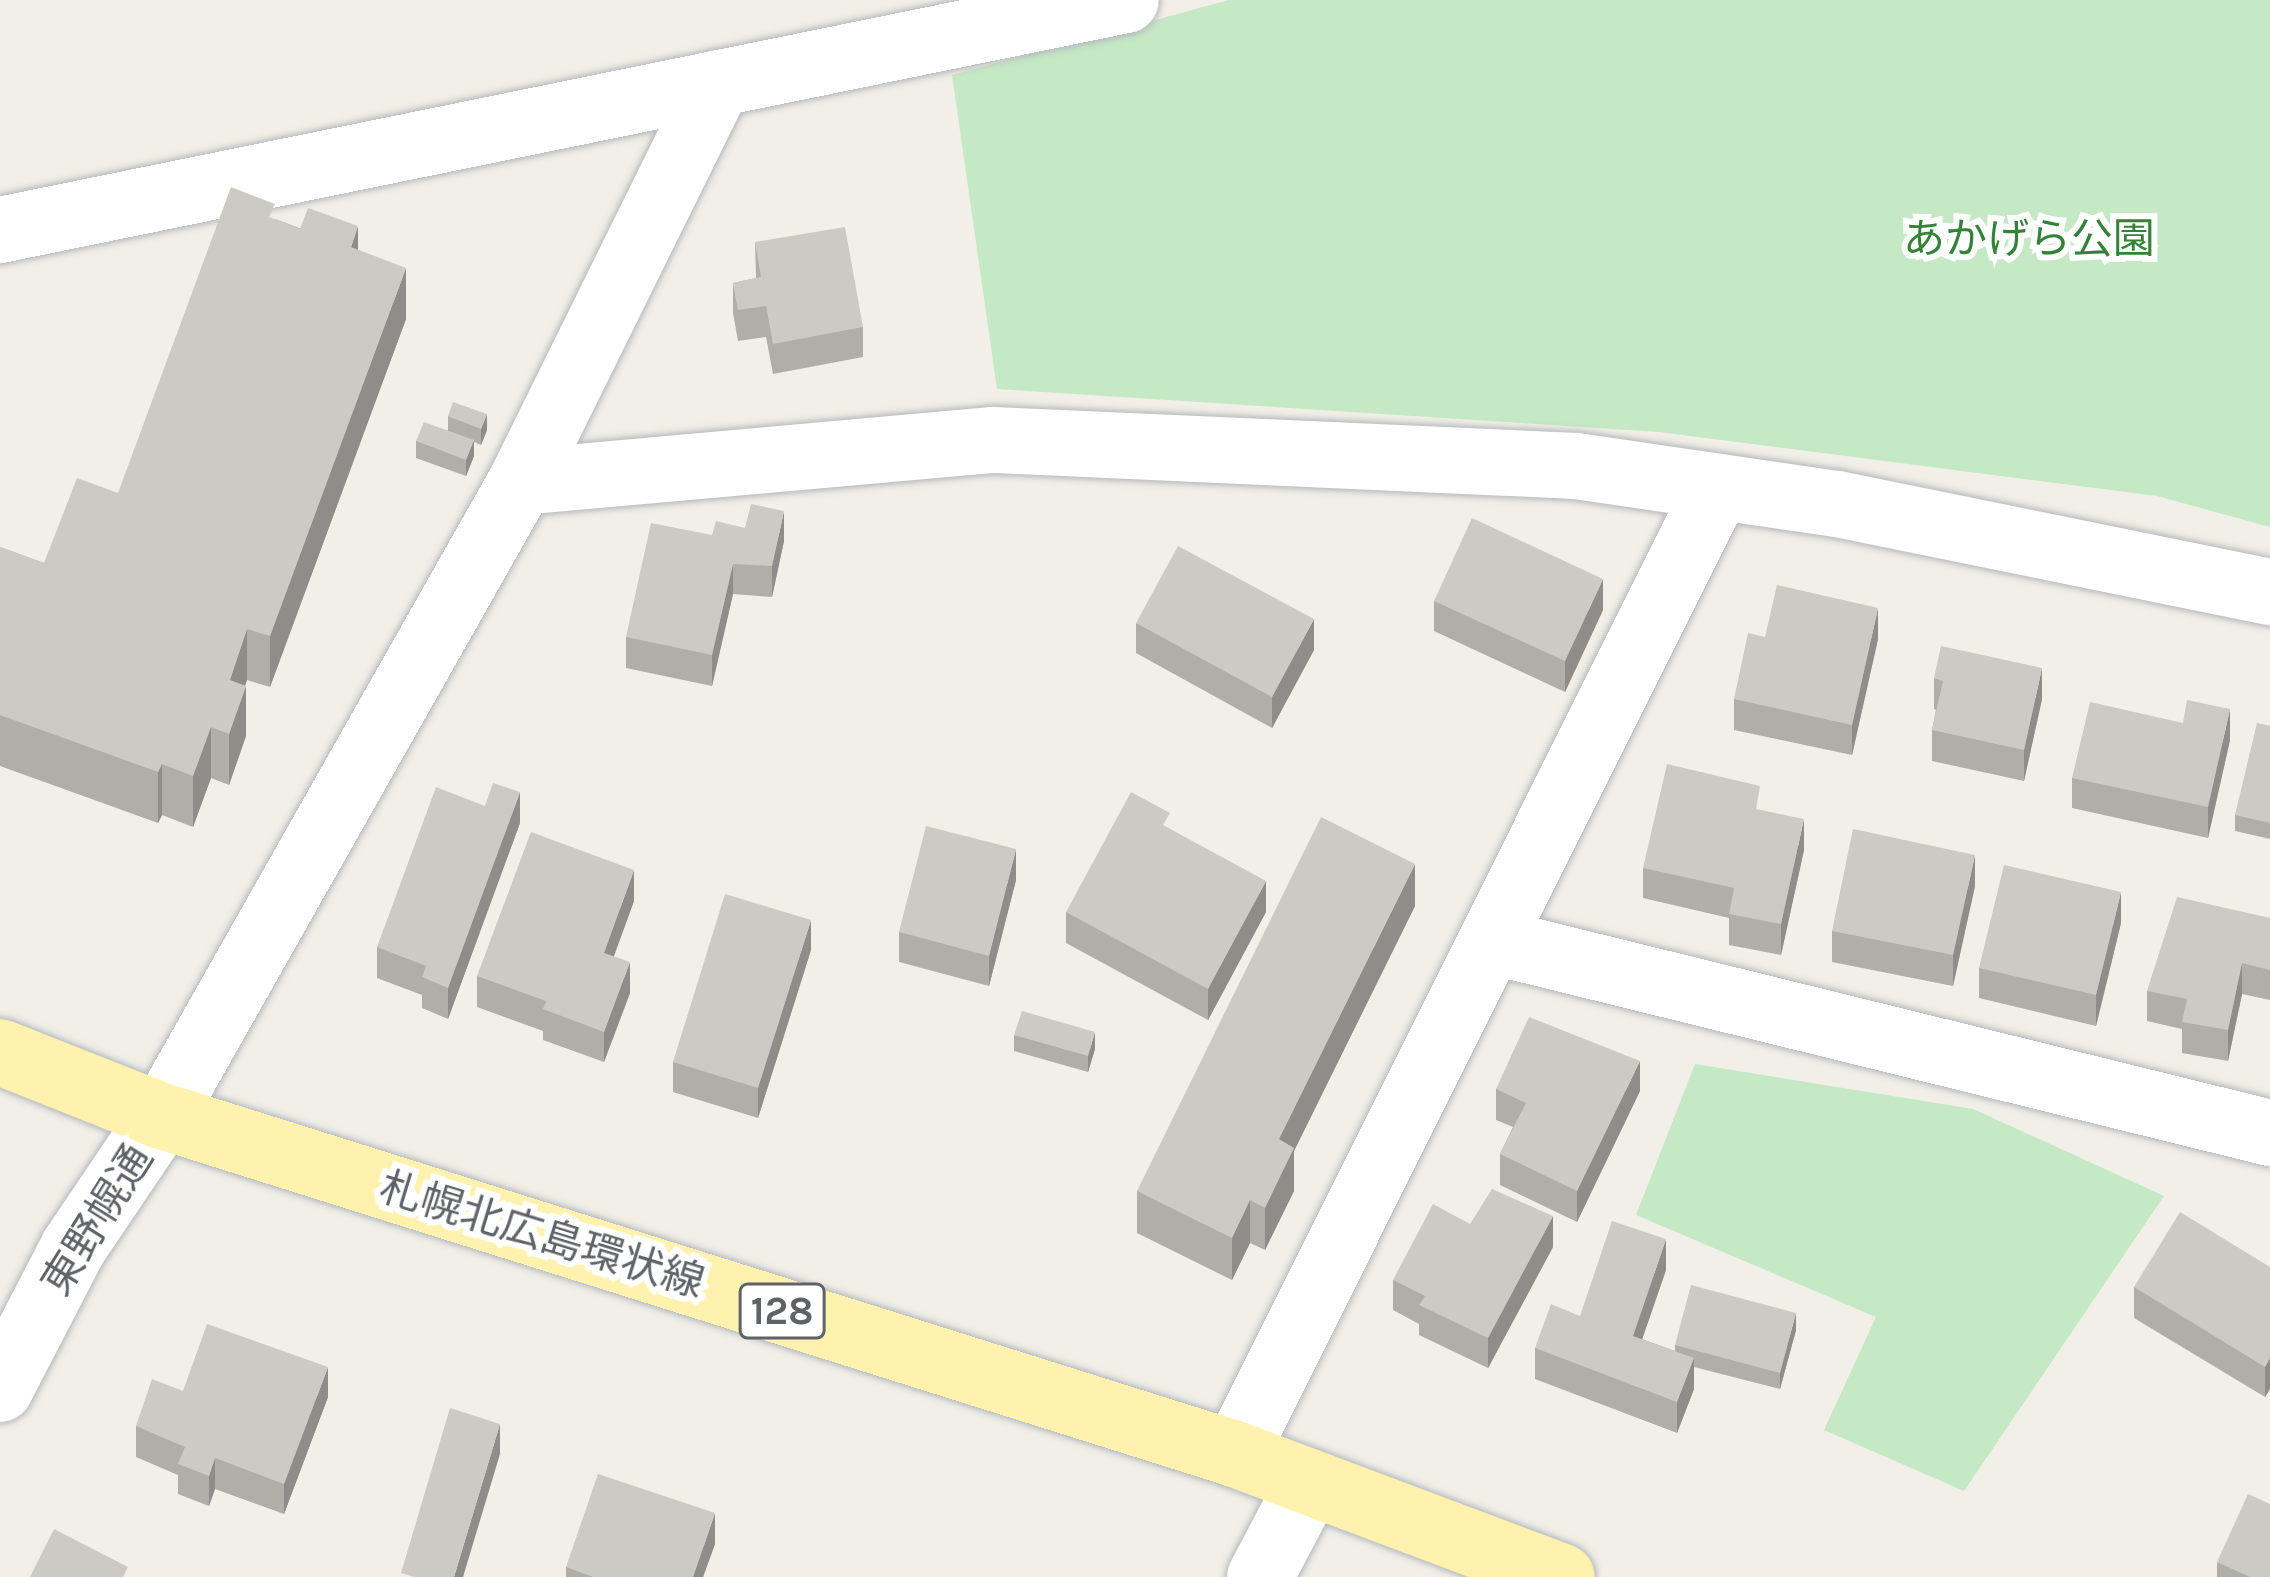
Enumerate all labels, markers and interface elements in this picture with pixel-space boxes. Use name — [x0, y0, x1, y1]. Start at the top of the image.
park label: あかげら公園 — [1903, 214, 2155, 264]
street label: 東野幌通 — [31, 1135, 163, 1305]
street label: 札幌北広島環状線 — [374, 1162, 710, 1308]
road number: 128 — [737, 1278, 827, 1344]

